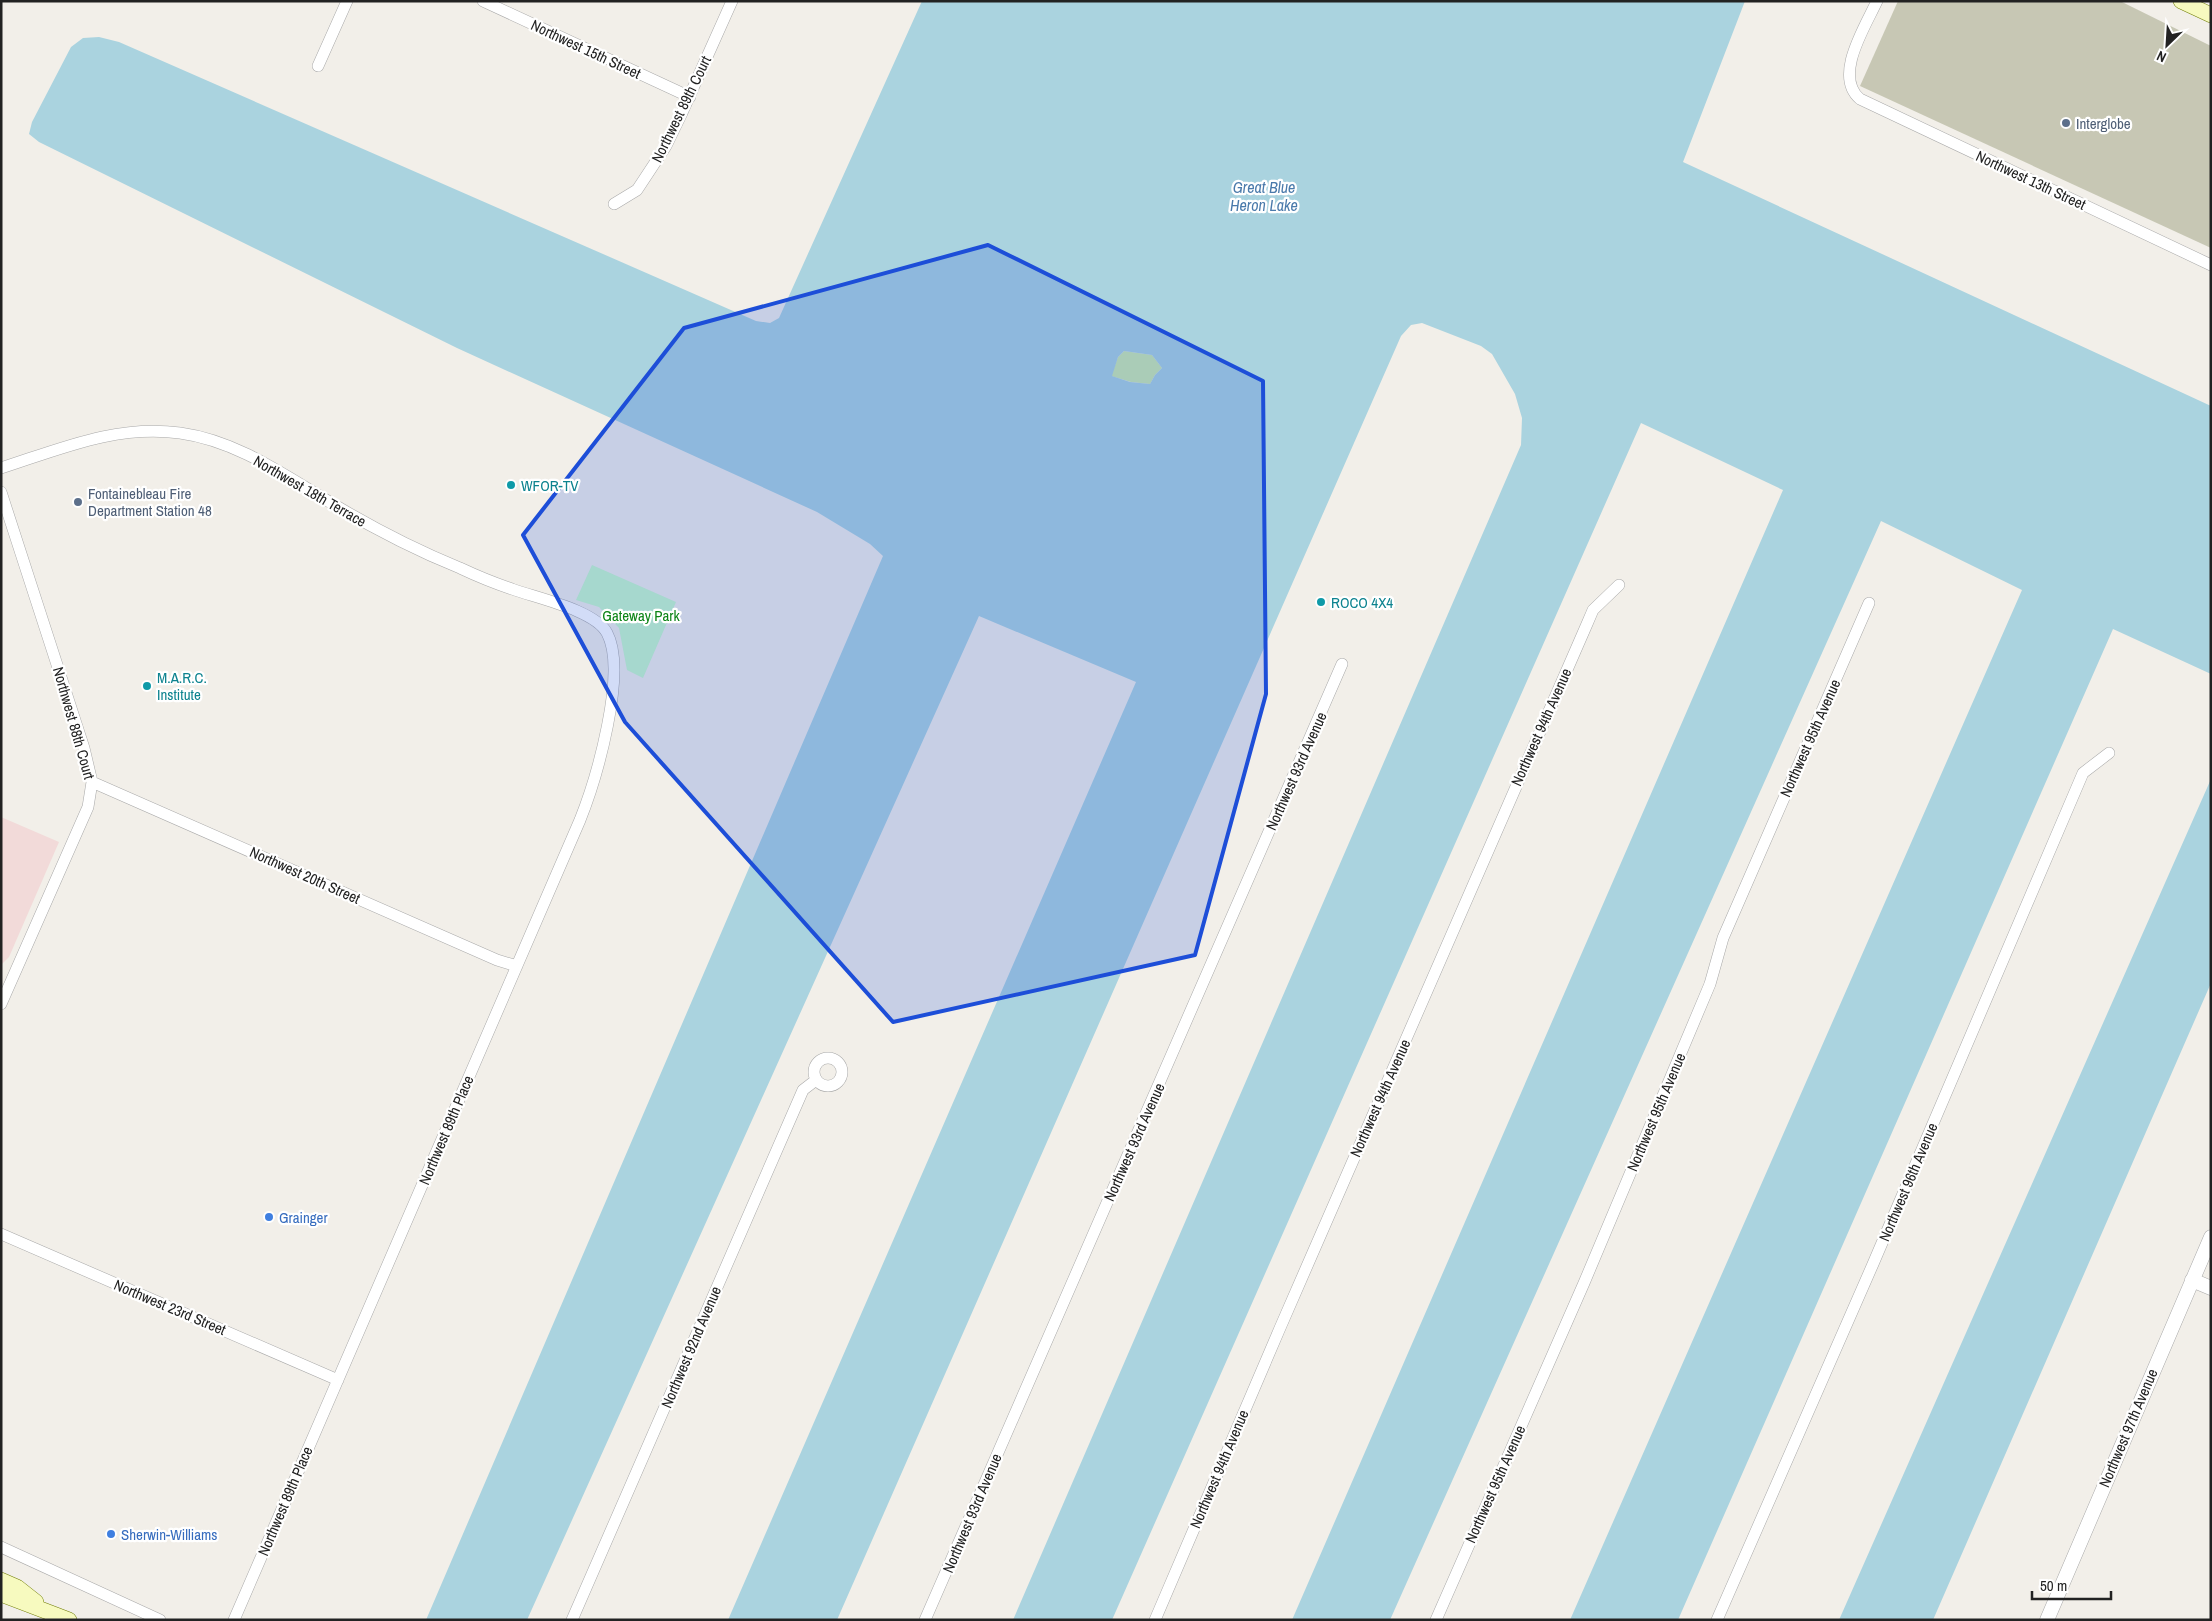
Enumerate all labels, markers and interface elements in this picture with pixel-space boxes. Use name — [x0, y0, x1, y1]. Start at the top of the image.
street label: Northwest 15th Street — [528, 14, 645, 84]
north arrow — [2142, 20, 2192, 70]
text: N — [2154, 47, 2169, 67]
street label: Northwest 89th Court — [646, 52, 716, 166]
place label: Interglobe — [2076, 113, 2131, 134]
marker: Interglobe — [2060, 117, 2072, 129]
street label: Northwest 13th Street — [1973, 145, 2090, 215]
water label: Great Blue Heron Lake — [1230, 176, 1298, 216]
street label: Northwest 18th Terrace — [250, 450, 370, 532]
place label: WFOR-TV — [521, 475, 579, 496]
marker: WFOR-TV — [505, 479, 517, 491]
place label: Fontainebleau Fire Department Station 48 — [88, 483, 212, 521]
marker: Fontainebleau Fire Department Station 48 — [72, 496, 84, 508]
place label: ROCO 4X4 — [1331, 592, 1393, 613]
marker: ROCO 4X4 — [1315, 596, 1327, 608]
park label: Gateway Park — [602, 605, 680, 626]
street label: Northwest 88th Court — [48, 664, 100, 782]
street label: Northwest 94th Avenue — [1506, 665, 1576, 789]
place label: M.A.R.C. Institute — [157, 667, 207, 705]
street label: Northwest 95th Avenue — [1775, 676, 1845, 800]
marker: M.A.R.C. Institute — [141, 680, 153, 692]
street label: Northwest 93rd Avenue — [1260, 708, 1332, 834]
street label: Northwest 20th Street — [246, 841, 364, 909]
street label: Northwest 94th Avenue — [1345, 1036, 1415, 1160]
street label: Northwest 95th Avenue — [1622, 1049, 1691, 1175]
street label: Northwest 89th Place — [413, 1072, 479, 1188]
street label: Northwest 93rd Avenue — [1098, 1079, 1170, 1205]
street label: Northwest 96th Avenue — [1874, 1119, 1943, 1245]
place label: Grainger — [279, 1207, 328, 1228]
marker: Grainger — [263, 1211, 275, 1223]
street label: Northwest 23rd Street — [111, 1274, 230, 1340]
street label: Northwest 92nd Avenue — [656, 1283, 726, 1411]
street label: Northwest 97th Avenue — [2094, 1365, 2163, 1491]
street label: Northwest 94th Avenue — [1185, 1406, 1254, 1532]
street label: Northwest 95th Avenue — [1460, 1422, 1530, 1546]
street label: Northwest 89th Place — [252, 1443, 318, 1559]
street label: Northwest 93rd Avenue — [937, 1450, 1007, 1576]
place label: Sherwin-Williams — [121, 1524, 217, 1545]
marker: Sherwin-Williams — [105, 1528, 117, 1540]
scale bar — [2032, 1568, 2111, 1600]
text: 50 m — [2040, 1575, 2067, 1596]

